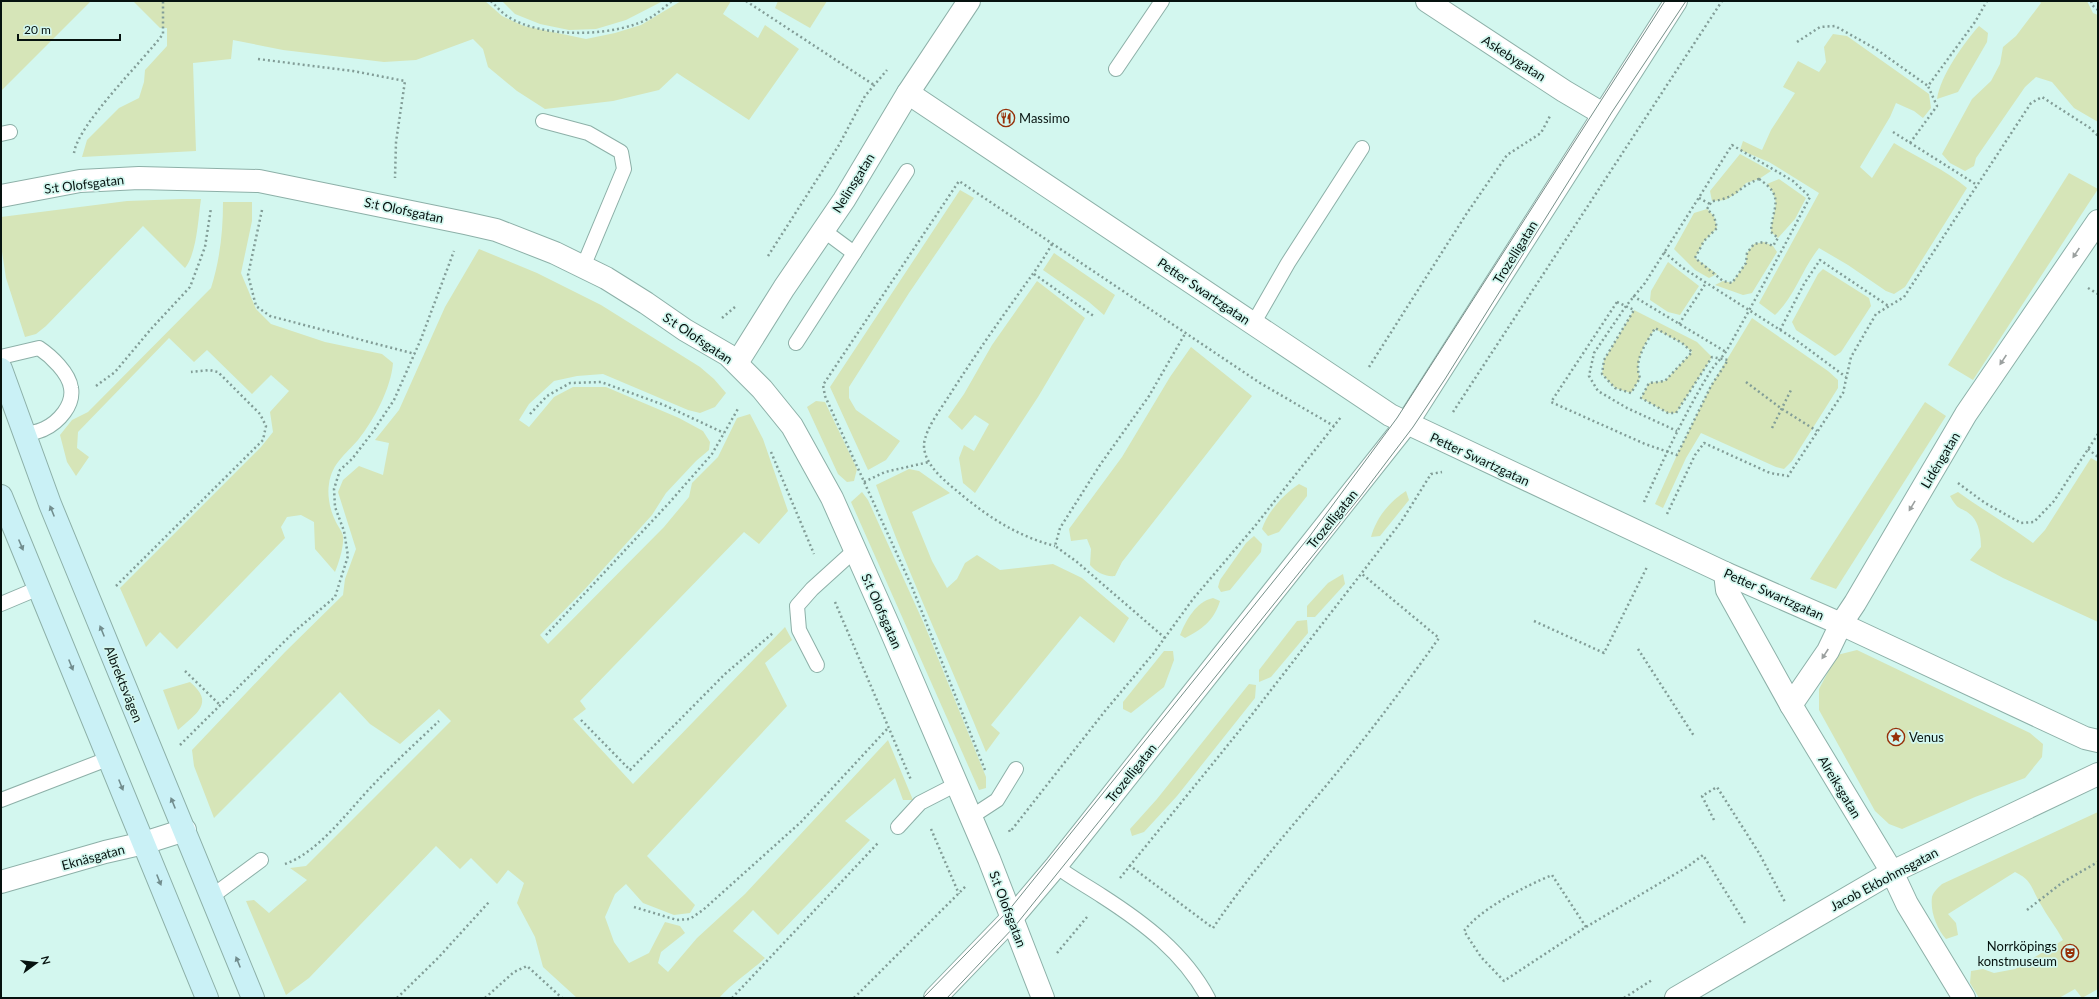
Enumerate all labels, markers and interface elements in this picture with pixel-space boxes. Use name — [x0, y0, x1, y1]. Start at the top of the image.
scale bar — [18, 16, 120, 42]
text: 20 m — [24, 22, 51, 37]
street label: Askebygatan — [1479, 31, 1549, 85]
restaurant icon: Massimo — [996, 108, 1016, 128]
place label: Massimo — [1019, 110, 1070, 126]
street label: Nelinsgatan — [828, 150, 878, 216]
street label: S:t Olofsgatan — [43, 171, 125, 197]
street label: S:t Olofsgatan — [363, 194, 445, 226]
street label: Trozelligatan — [1489, 218, 1541, 286]
one-way arrow — [2072, 248, 2080, 258]
street label: Petter Swartzgatan — [1155, 254, 1253, 328]
street label: S:t Olofsgatan — [660, 309, 736, 367]
one-way arrow — [1999, 355, 2007, 366]
street label: Petter Swartzgatan — [1428, 429, 1532, 489]
street label: Lidéngatan — [1917, 429, 1963, 491]
street label: Trozelligatan — [1303, 486, 1361, 552]
one-way arrow — [1909, 500, 1916, 512]
one-way arrow — [49, 504, 55, 516]
one-way arrow — [19, 539, 25, 551]
street label: Petter Swartzgatan — [1721, 565, 1827, 623]
street label: S:t Olofsgatan — [858, 571, 906, 651]
one-way arrow — [99, 625, 105, 636]
street label: Albrektsvägen — [101, 643, 147, 725]
one-way arrow — [1821, 649, 1829, 660]
one-way arrow — [68, 659, 74, 670]
place icon: Venus — [1886, 727, 1906, 747]
place label: Venus — [1909, 729, 1944, 745]
street label: Trozelligatan — [1102, 740, 1160, 806]
street label: Alreiksgatan — [1815, 753, 1865, 821]
one-way arrow — [118, 779, 124, 791]
one-way arrow — [170, 796, 176, 808]
street label: Eknäsgatan — [60, 841, 126, 873]
street label: Jacob Ekbohmsgatan — [1827, 844, 1941, 914]
street label: S:t Olofsgatan — [986, 869, 1030, 949]
one-way arrow — [156, 874, 162, 885]
place label: Norrköpings konstmuseum — [1977, 938, 2057, 969]
north arrow — [16, 943, 56, 983]
theatre icon: Norrköpings konstmuseum — [2060, 943, 2080, 963]
text: N — [39, 955, 54, 966]
one-way arrow — [235, 956, 241, 967]

